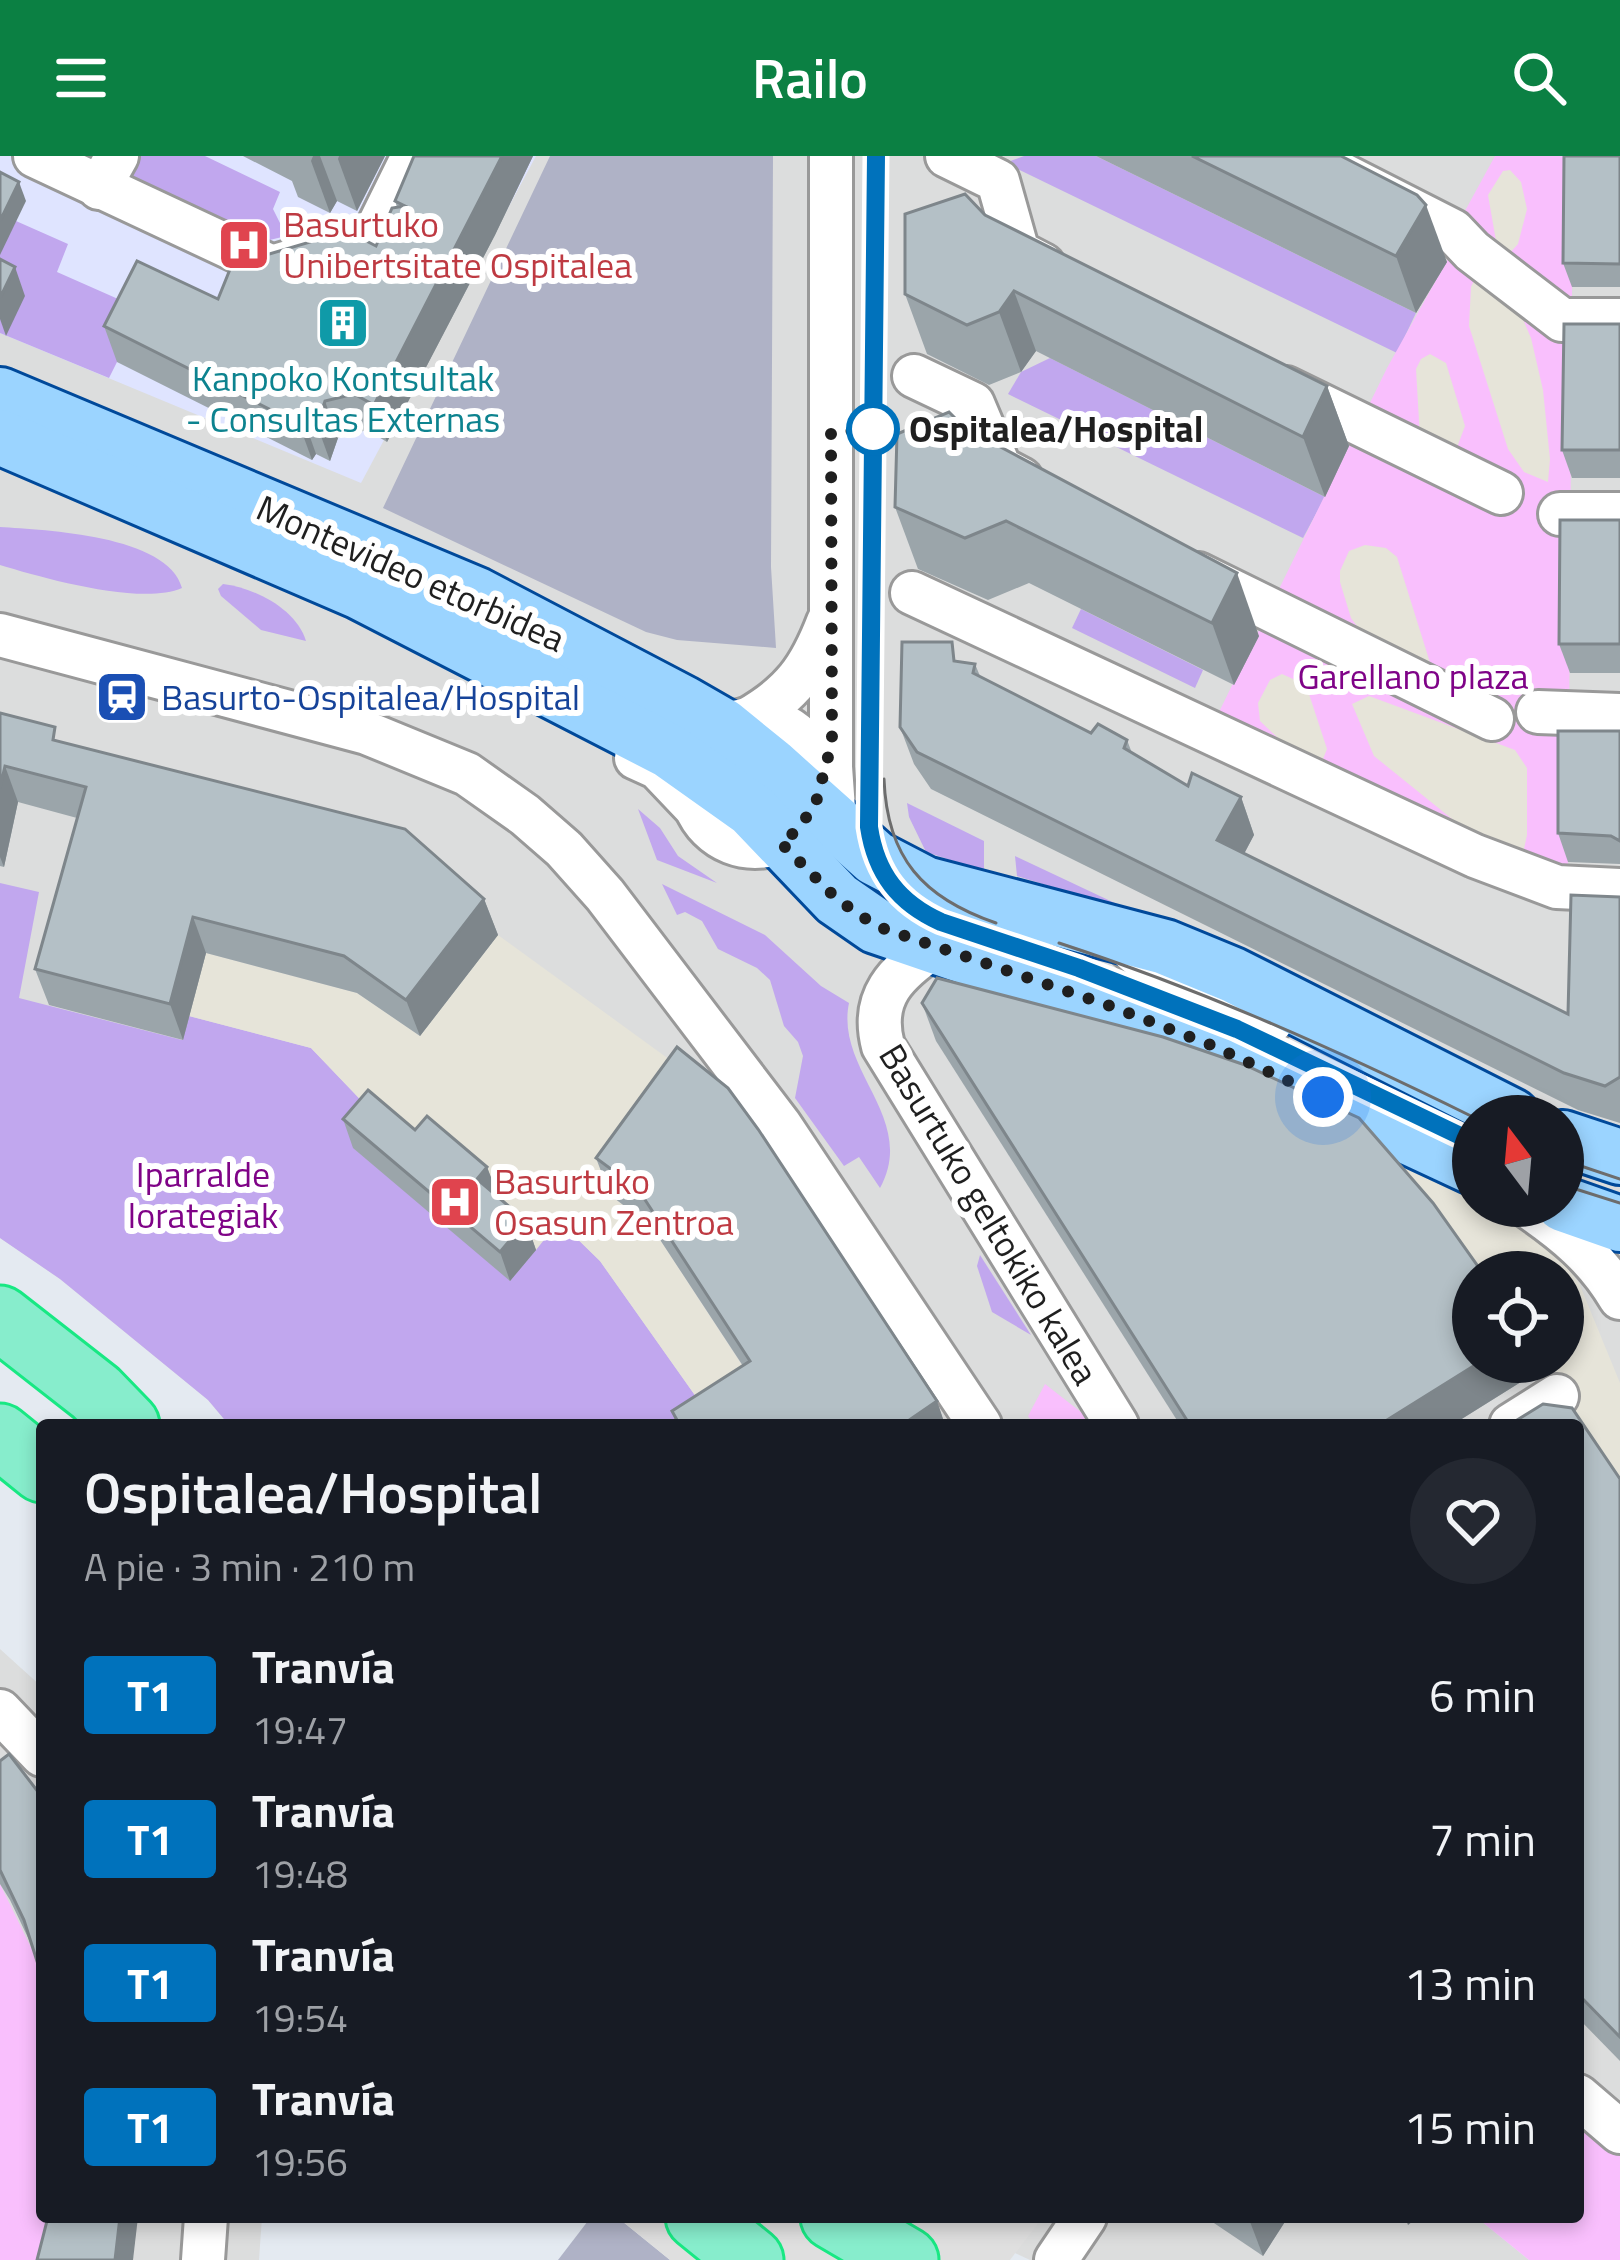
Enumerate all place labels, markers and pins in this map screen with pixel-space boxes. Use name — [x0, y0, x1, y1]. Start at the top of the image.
place label: Basurtuko Unibertsitate Ospitalea — [283, 196, 632, 292]
hospital icon: Basurtuko Unibertsitate Ospitalea — [216, 217, 272, 273]
building icon: Kanpoko Kontsultak - Consultas Externas — [315, 295, 371, 351]
place label: Kanpoko Kontsultak - Consultas Externas — [186, 350, 500, 446]
place label: Ospitalea/Hospital — [909, 401, 1203, 456]
marker: Ospitalea/Hospital — [848, 404, 898, 454]
station icon: Basurto-Ospitalea/Hospital — [94, 669, 150, 725]
place label: Basurto-Ospitalea/Hospital — [161, 669, 580, 724]
place label: Basurtuko Osasun Zentroa — [494, 1153, 734, 1249]
hospital icon: Basurtuko Osasun Zentroa — [427, 1174, 483, 1230]

